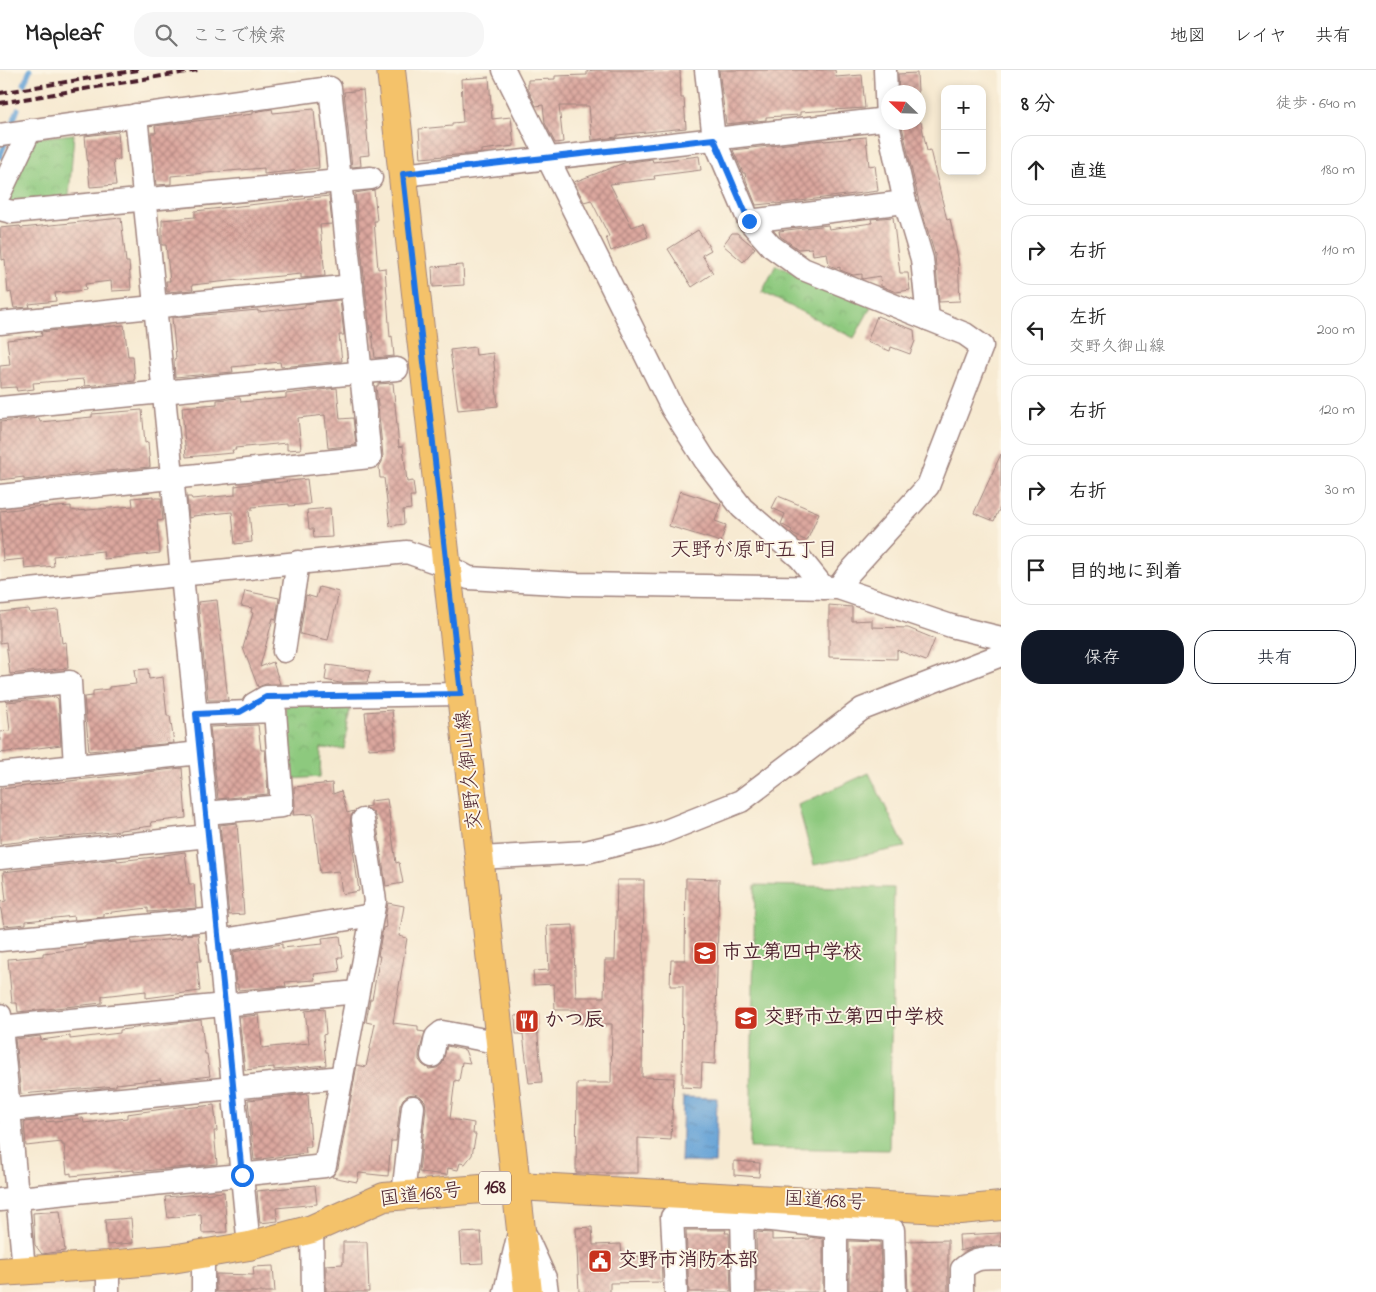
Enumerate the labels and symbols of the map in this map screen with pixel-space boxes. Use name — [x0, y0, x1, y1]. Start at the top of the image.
north arrow — [881, 85, 926, 130]
route end — [738, 210, 761, 233]
district label: 天野が原町五丁目 — [670, 536, 838, 566]
street label: 交野久御山線 — [449, 709, 491, 831]
place label: 市立第四中学校 — [722, 939, 862, 968]
school or university icon: 市立第四中学校 — [692, 940, 718, 966]
place label: 交野市立第四中学校 — [764, 1004, 944, 1033]
school or university icon: 交野市立第四中学校 — [733, 1005, 759, 1031]
place label: かつ辰 — [544, 1007, 604, 1036]
restaurant icon: かつ辰 — [514, 1008, 540, 1034]
route start — [231, 1164, 254, 1187]
road number: 168 — [479, 1172, 511, 1204]
street label: 国道168号 — [378, 1177, 464, 1215]
street label: 国道168号 — [783, 1185, 867, 1219]
place label: 交野市消防本部 — [618, 1247, 758, 1276]
public building icon: 交野市消防本部 — [587, 1248, 613, 1274]

